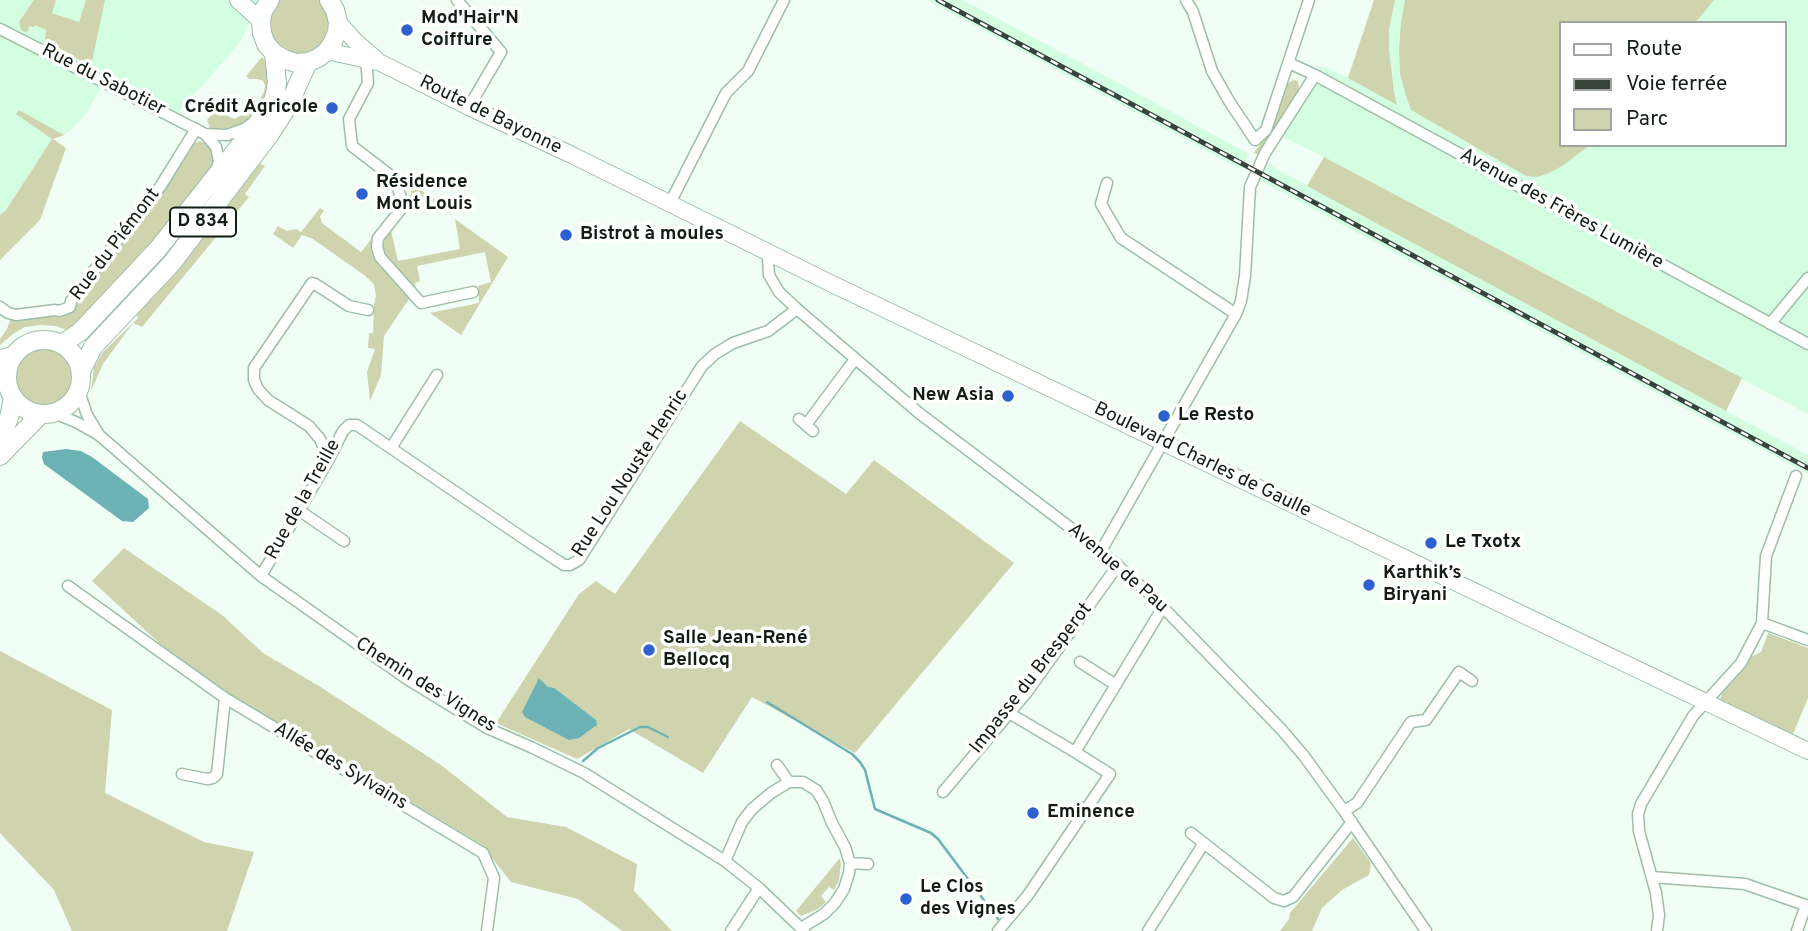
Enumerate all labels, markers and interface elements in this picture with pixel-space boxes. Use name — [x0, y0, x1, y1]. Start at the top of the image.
place label: Mod'Hair'N Coiffure — [421, 8, 519, 52]
legend — [1560, 21, 1787, 147]
marker: Mod'Hair'N Coiffure — [399, 22, 415, 38]
text: Route — [1626, 36, 1682, 63]
street label: Rue du Sabotier — [37, 40, 169, 122]
text: Voie ferrée — [1626, 71, 1727, 98]
street label: Route de Bayonne — [415, 72, 565, 160]
place label: Crédit Agricole — [185, 97, 318, 119]
marker: Crédit Agricole — [324, 100, 340, 116]
text: Parc — [1626, 106, 1668, 133]
street label: Avenue des Frères Lumière — [1455, 145, 1667, 275]
place label: Résidence Mont Louis — [376, 172, 473, 216]
street label: Rue du Piémont — [66, 184, 166, 306]
marker: Résidence Mont Louis — [354, 186, 370, 202]
road number: D 834 — [170, 208, 236, 236]
place label: Bistrot à moules — [580, 224, 724, 246]
marker: Bistrot à moules — [558, 227, 574, 243]
place label: New Asia — [912, 385, 994, 407]
street label: Rue Lou Nouste Henric — [568, 386, 694, 562]
marker: New Asia — [1000, 388, 1016, 404]
street label: Boulevard Charles de Gaulle — [1090, 398, 1314, 524]
place label: Le Resto — [1178, 405, 1254, 427]
marker: Le Resto — [1156, 408, 1172, 424]
street label: Rue de la Treille — [262, 436, 346, 564]
street label: Avenue de Pau — [1062, 519, 1172, 619]
place label: Le Txotx — [1445, 532, 1521, 554]
marker: Le Txotx — [1423, 535, 1439, 551]
place label: Karthik’s Biryani — [1383, 563, 1462, 607]
marker: Karthik’s Biryani — [1361, 577, 1377, 593]
street label: Impasse du Bresperot — [966, 599, 1098, 759]
place label: Salle Jean-René Bellocq — [663, 628, 807, 672]
street label: Chemin des Vignes — [350, 633, 500, 739]
marker: Salle Jean-René Bellocq — [641, 642, 657, 658]
street label: Allée des Sylvains — [269, 718, 411, 816]
place label: Eminence — [1047, 802, 1135, 824]
marker: Eminence — [1025, 805, 1041, 821]
place label: Le Clos des Vignes — [920, 877, 1016, 921]
marker: Le Clos des Vignes — [898, 891, 914, 907]

